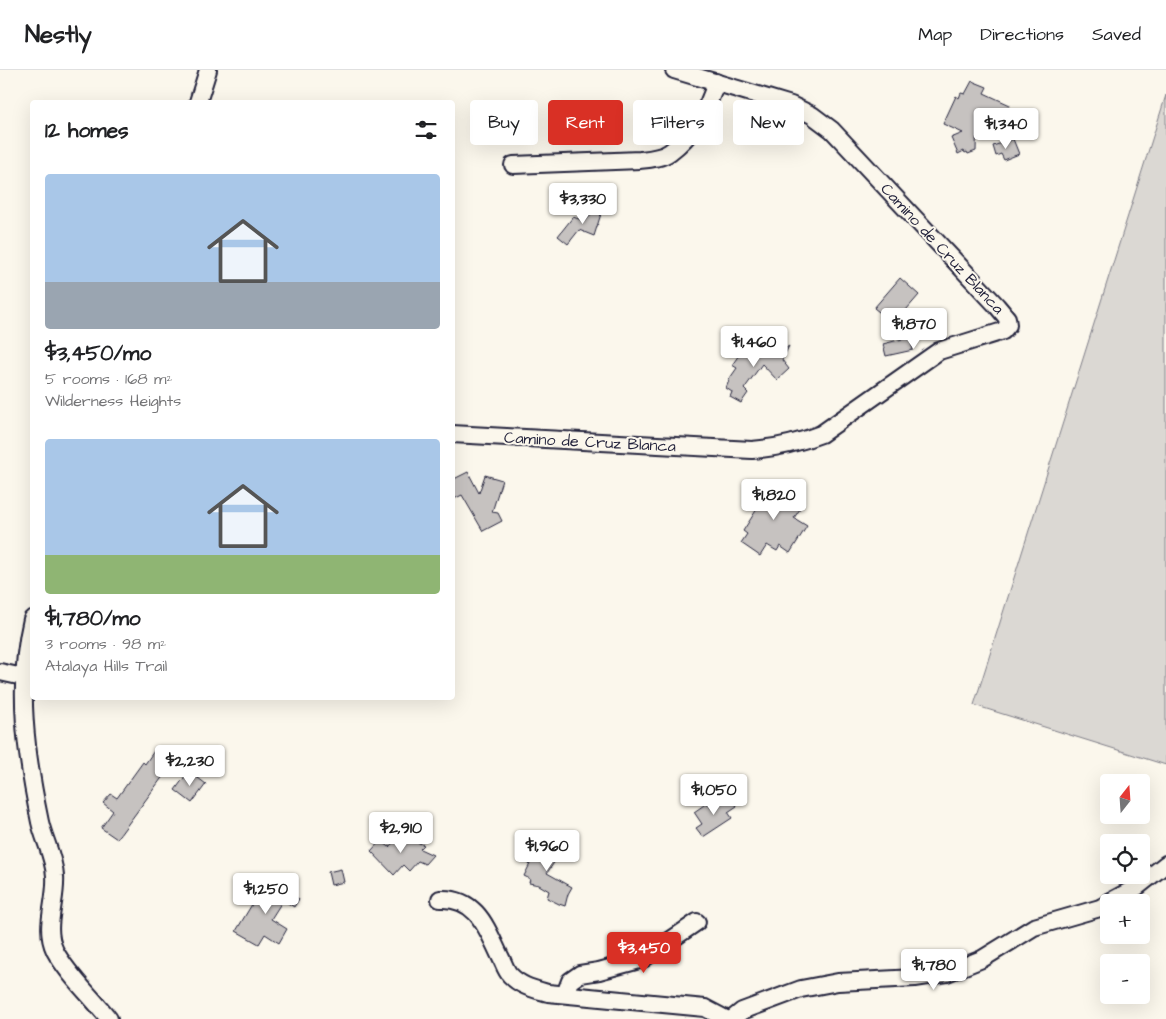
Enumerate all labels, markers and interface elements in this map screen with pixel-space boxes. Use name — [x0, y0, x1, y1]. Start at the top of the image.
text: Nestly — [25, 18, 92, 52]
text: Map — [918, 22, 952, 47]
text: Directions — [980, 22, 1064, 47]
text: Saved — [1092, 22, 1141, 47]
chip: Buy — [470, 100, 538, 145]
chip: Rent — [548, 100, 623, 145]
chip: Filters — [633, 100, 723, 145]
chip: New — [733, 100, 804, 145]
pin: $1,340 — [965, 108, 1047, 150]
text: $1,340 — [985, 113, 1027, 135]
text: 12 homes — [45, 116, 129, 145]
icon: filters — [412, 116, 440, 144]
street label: Camino de Cruz Blanca — [876, 178, 1009, 319]
pin: $3,330 — [542, 182, 624, 225]
text: $3,330 — [560, 188, 606, 210]
icon: home — [198, 206, 288, 296]
pin: $1,870 — [873, 308, 955, 350]
text: $1,870 — [892, 313, 936, 335]
pin: $1,460 — [713, 326, 795, 368]
text: $1,460 — [732, 331, 776, 353]
text: $3,450/mo — [45, 339, 151, 368]
text: 5 rooms · 168 m² — [45, 368, 172, 390]
text: Wilderness Heights — [45, 390, 181, 412]
street label: Camino de Cruz Blanca — [504, 427, 676, 457]
icon: home — [198, 471, 288, 561]
pin: $1,820 — [733, 478, 815, 521]
text: $1,820 — [752, 484, 796, 506]
text: $1,780/mo — [45, 604, 141, 633]
text: 3 rooms · 98 m² — [45, 633, 166, 655]
text: Atalaya Hills Trail — [45, 655, 167, 677]
pin: $2,230 — [149, 744, 231, 787]
text: $2,230 — [166, 750, 214, 772]
pin: $1,050 — [673, 774, 755, 816]
north arrow — [1100, 774, 1150, 824]
map controls — [1100, 774, 1150, 1004]
text: $1,050 — [691, 779, 737, 801]
pin: $2,910 — [360, 812, 442, 854]
text: $2,910 — [380, 817, 422, 839]
pin: $1,960 — [506, 830, 588, 872]
button: locate — [1100, 834, 1150, 884]
text: $1,960 — [525, 835, 569, 857]
pin: $1,250 — [225, 872, 307, 915]
text: $1,250 — [244, 878, 288, 900]
button: + — [1100, 894, 1150, 944]
pin: $3,450 — [603, 932, 685, 974]
text: $3,450 — [618, 937, 670, 959]
pin: $1,780 — [893, 948, 975, 991]
text: $1,780 — [912, 954, 956, 976]
button: − — [1100, 954, 1150, 1004]

